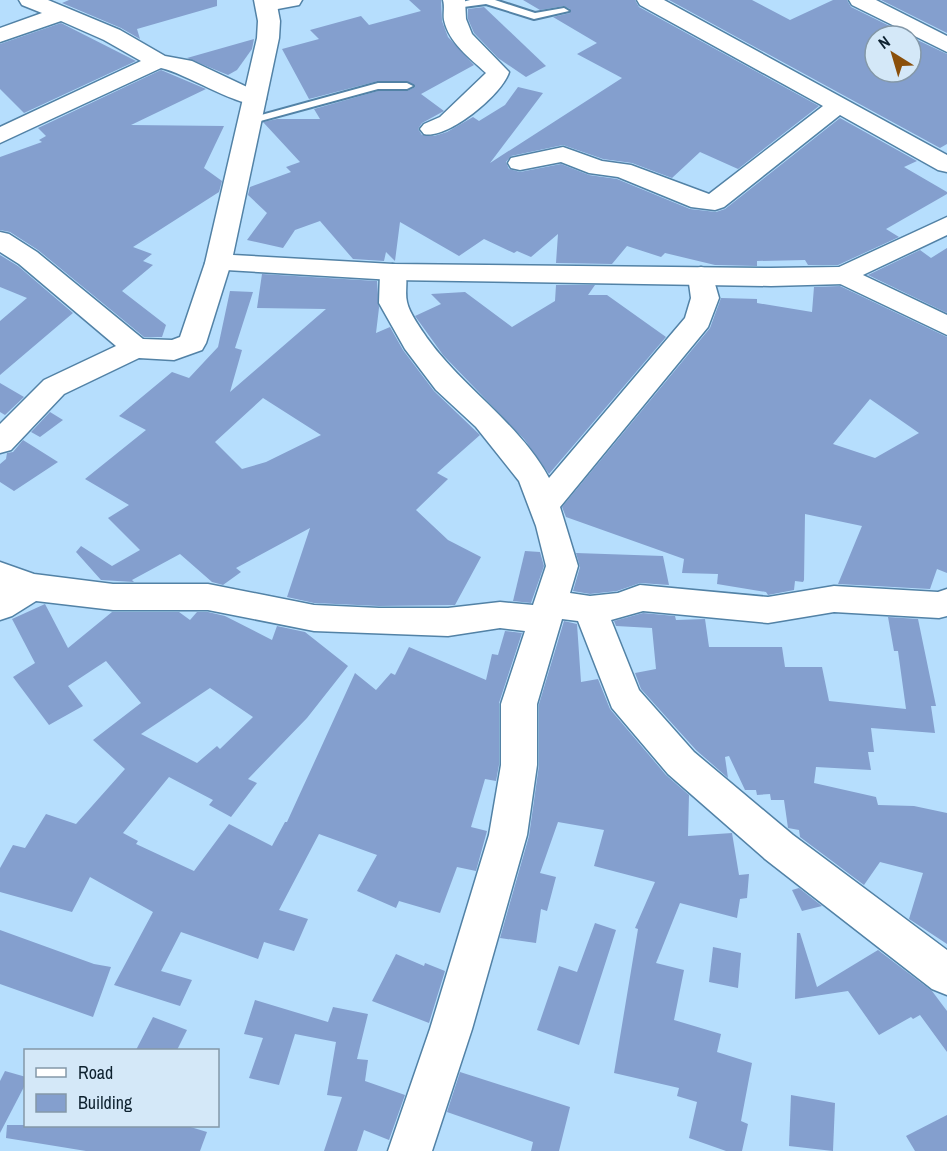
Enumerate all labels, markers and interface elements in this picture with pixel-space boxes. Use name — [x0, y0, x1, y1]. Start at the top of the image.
north arrow — [863, 24, 923, 84]
text: N — [874, 30, 894, 54]
legend — [24, 1049, 219, 1127]
text: Road — [78, 1060, 113, 1085]
text: Building — [78, 1090, 133, 1115]

